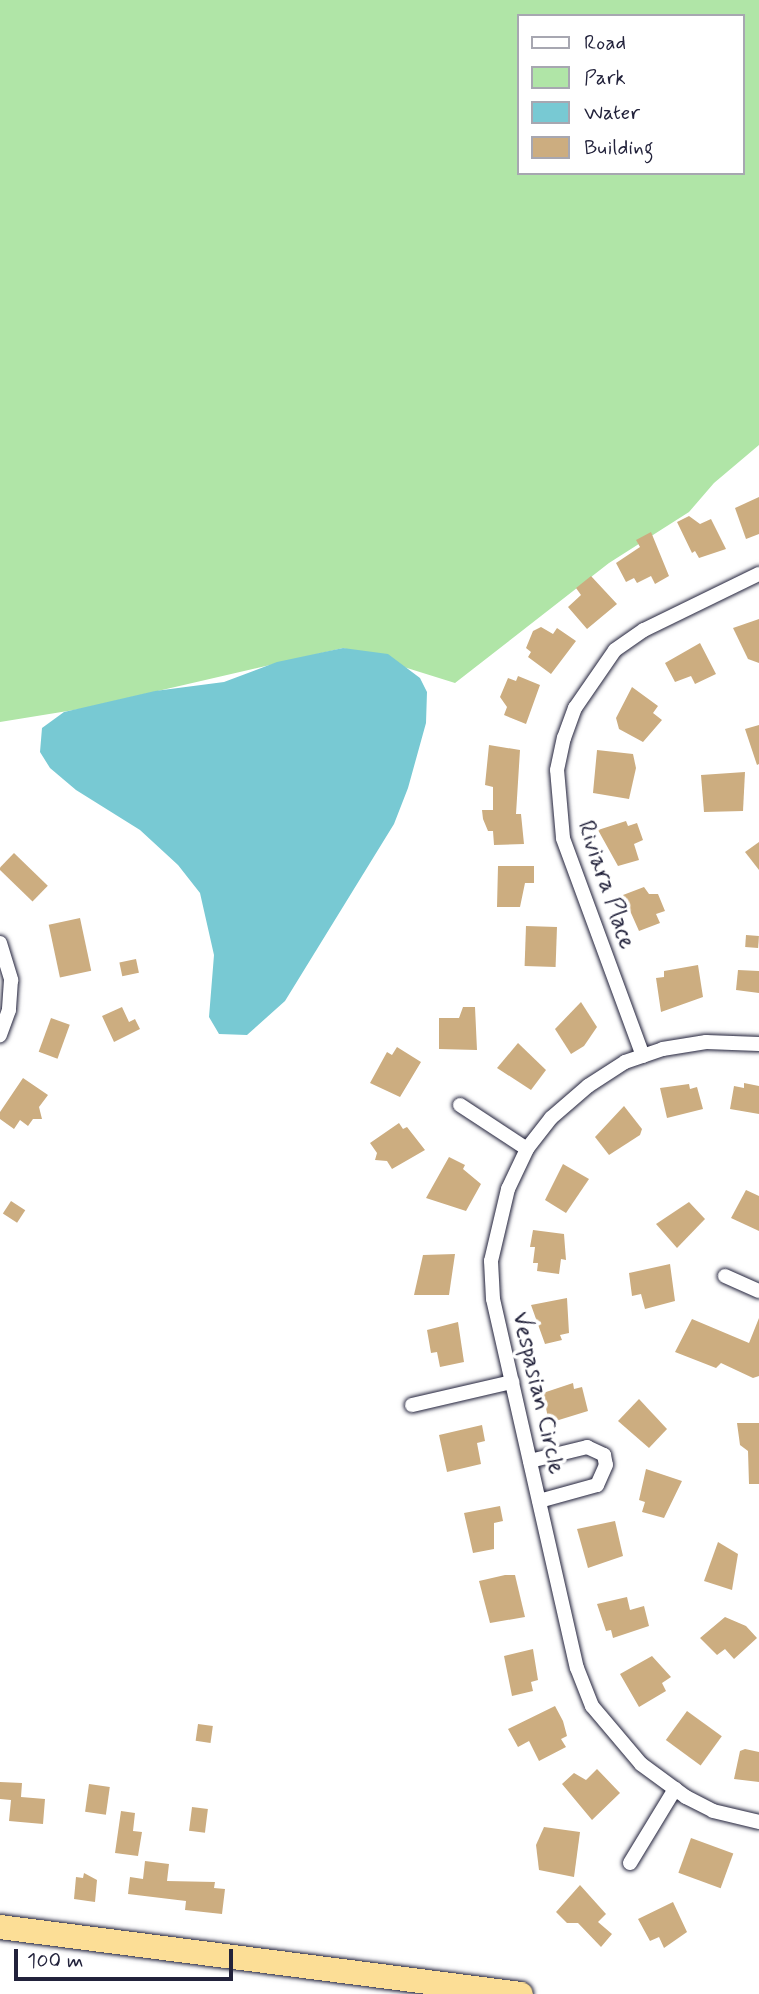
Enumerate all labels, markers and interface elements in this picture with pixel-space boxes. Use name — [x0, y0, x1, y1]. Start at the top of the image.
legend — [518, 14, 745, 175]
text: Road — [584, 29, 626, 57]
text: Park — [584, 64, 626, 92]
text: Water — [584, 99, 640, 127]
text: Building — [584, 134, 654, 162]
street label: Riviara Place — [571, 817, 641, 953]
street label: Vespasian Circle — [505, 1309, 571, 1477]
scale bar — [18, 1934, 236, 1978]
text: 100 m — [27, 1947, 83, 1975]

